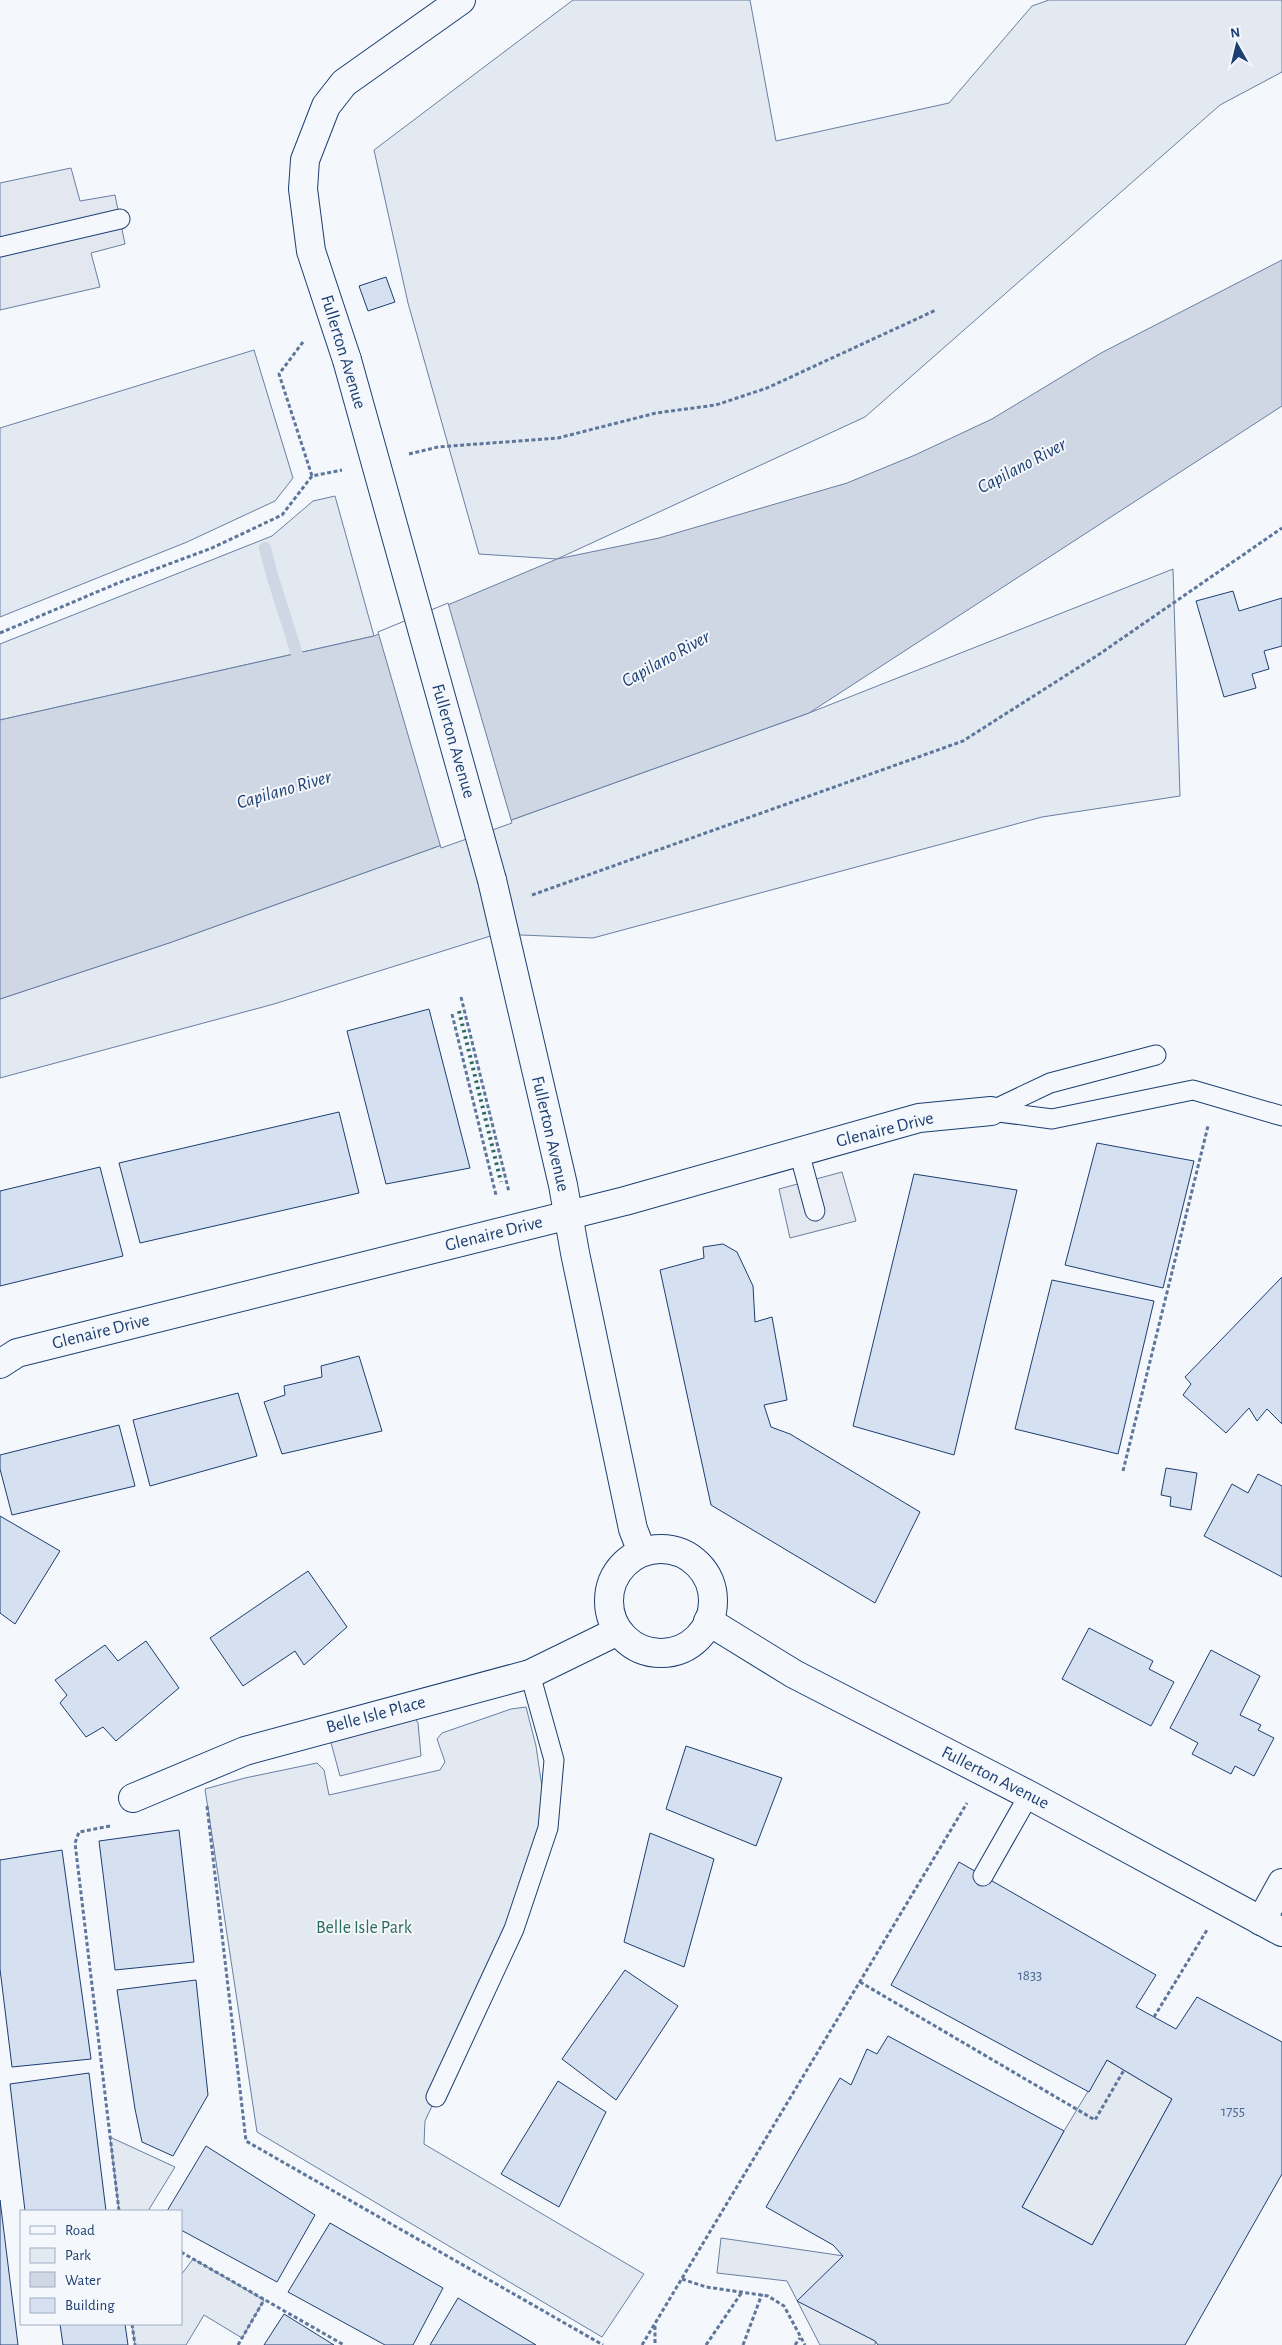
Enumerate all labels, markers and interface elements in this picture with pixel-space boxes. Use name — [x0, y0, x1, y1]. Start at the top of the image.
north arrow — [1212, 20, 1262, 70]
text: N — [1230, 26, 1241, 41]
street label: Fullerton Avenue — [317, 293, 369, 411]
water label: Capilano River — [975, 434, 1070, 497]
water label: Capilano River — [619, 627, 714, 691]
street label: Fullerton Avenue — [428, 682, 478, 800]
water label: Capilano River — [235, 767, 334, 813]
street label: Fullerton Avenue — [528, 1074, 572, 1194]
street label: Glenaire Drive — [834, 1109, 936, 1151]
street label: Glenaire Drive — [443, 1213, 545, 1255]
street label: Glenaire Drive — [50, 1311, 152, 1353]
street label: Belle Isle Place — [324, 1693, 428, 1737]
street label: Fullerton Avenue — [938, 1743, 1052, 1813]
park label: Belle Isle Park — [316, 1919, 413, 1937]
house number: 1833 — [1018, 1968, 1042, 1983]
house number: 1755 — [1221, 2104, 1245, 2119]
legend — [20, 2210, 182, 2325]
text: Road — [65, 2223, 95, 2238]
text: Park — [65, 2248, 91, 2263]
text: Water — [65, 2273, 101, 2288]
text: Building — [65, 2298, 115, 2313]

